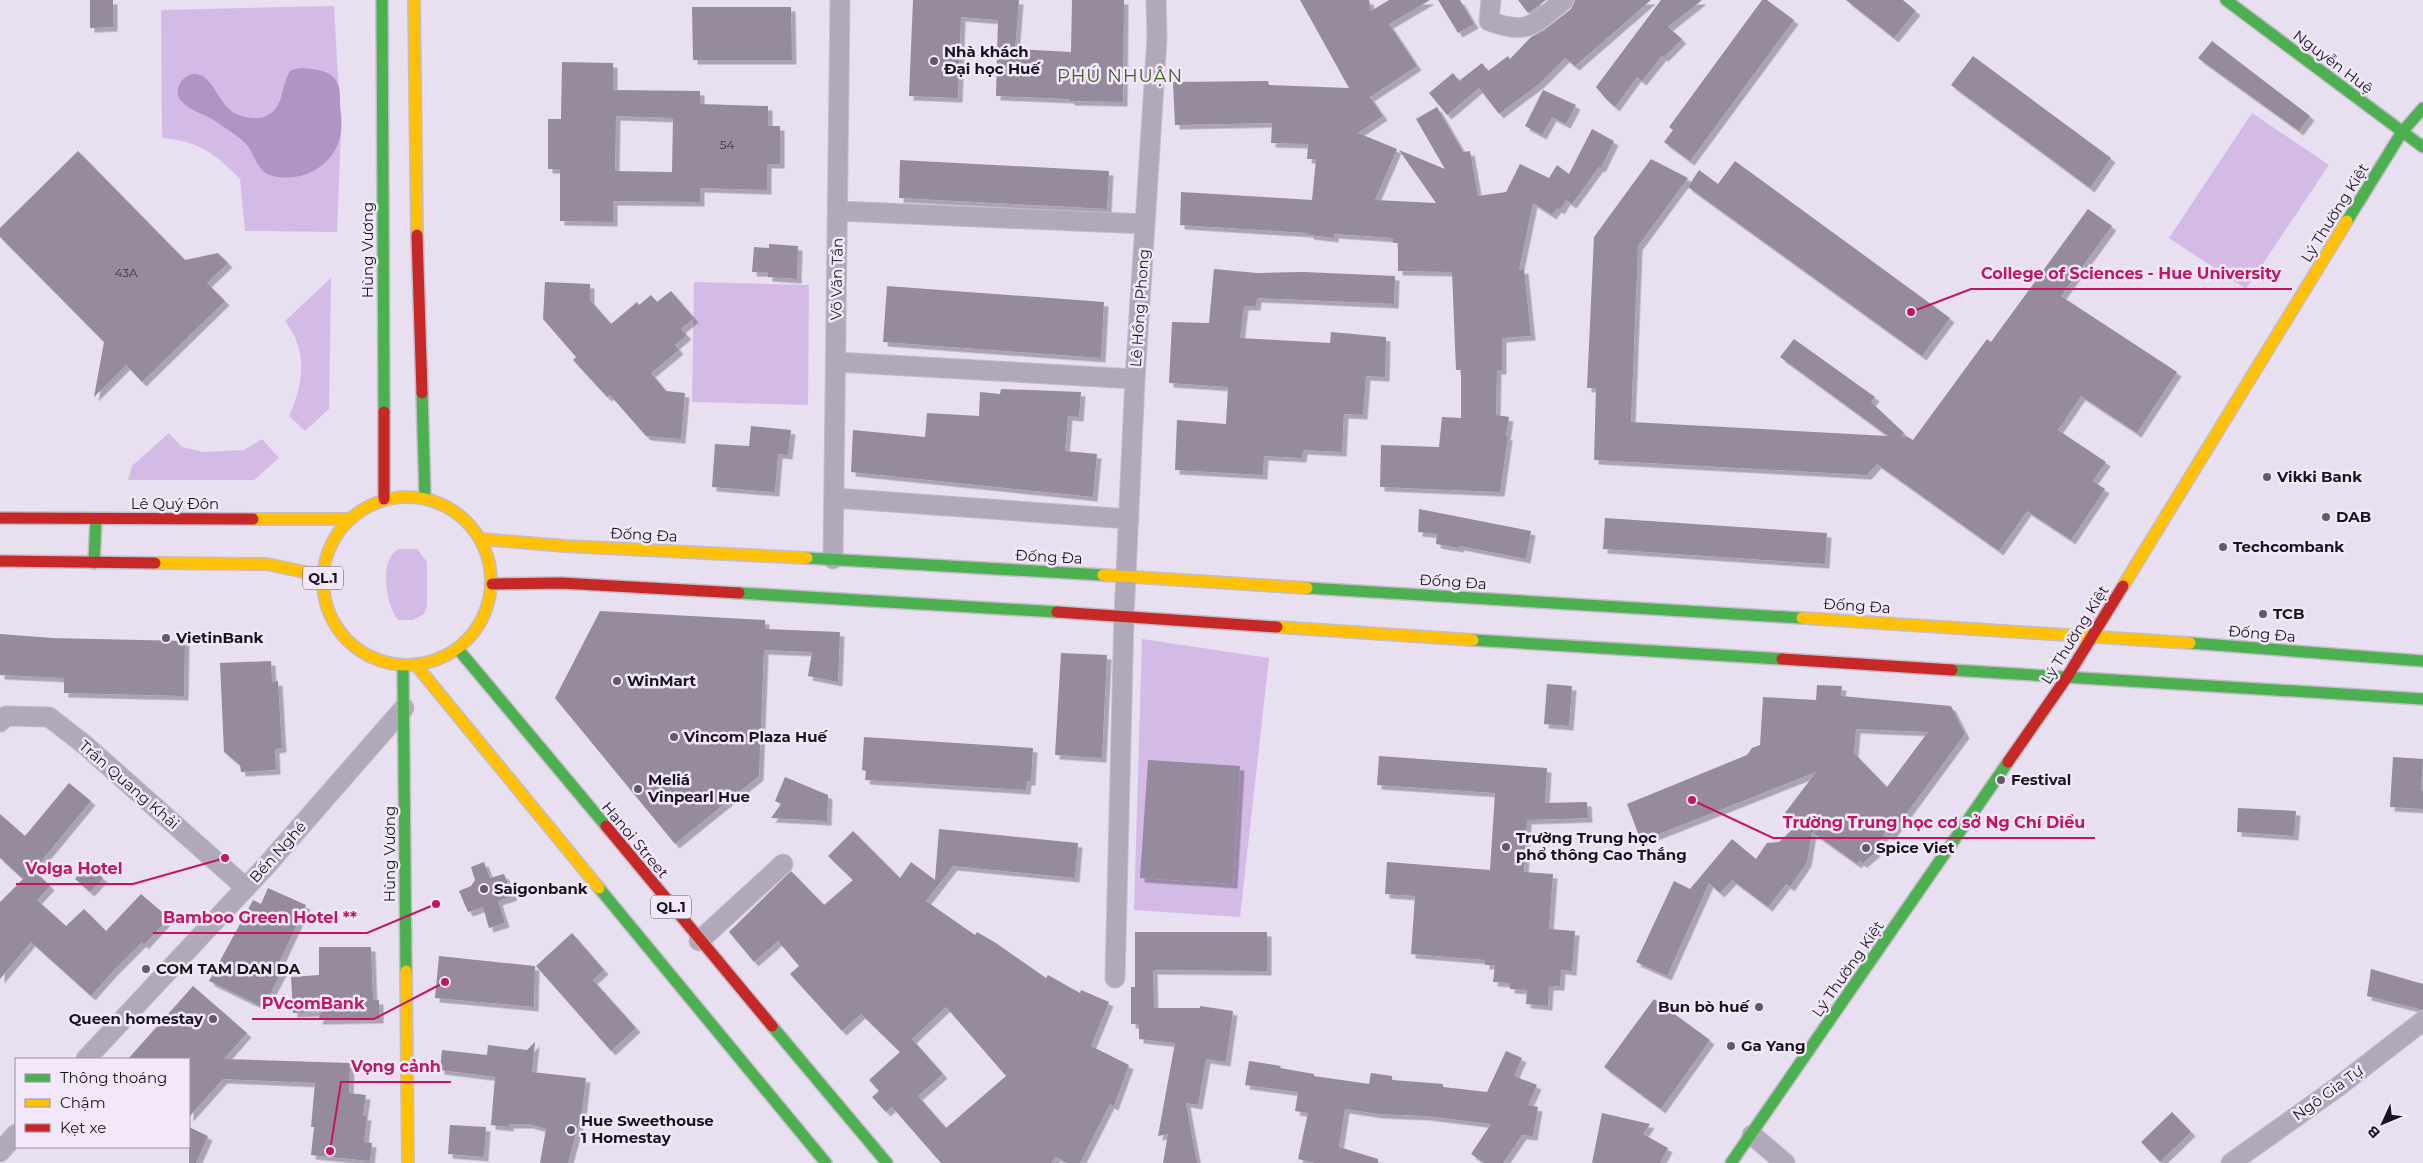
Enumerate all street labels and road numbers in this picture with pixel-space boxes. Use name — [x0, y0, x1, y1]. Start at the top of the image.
street label: Nguyễn Huệ — [2290, 25, 2377, 98]
street label: Lý Thường Kiệt — [2297, 160, 2373, 266]
street label: Hùng Vương — [358, 202, 377, 298]
street label: Võ Văn Tần — [826, 237, 847, 321]
street label: Lê Hồng Phong — [1126, 248, 1153, 368]
street label: Lê Quý Đôn — [131, 494, 219, 513]
street label: Đống Đa — [610, 523, 678, 546]
street label: Đống Đa — [1015, 545, 1083, 568]
road number: QL.1 — [303, 566, 343, 590]
street label: Đống Đa — [1419, 570, 1487, 593]
street label: Lý Thường Kiệt — [2037, 582, 2113, 688]
street label: Đống Đa — [1823, 594, 1891, 617]
street label: Đống Đa — [2228, 621, 2297, 646]
street label: Trần Quang Khải — [75, 736, 183, 833]
street label: Hanoi Street — [598, 798, 673, 882]
street label: Hùng Vương — [380, 806, 399, 902]
street label: Bến Nghé — [245, 817, 310, 886]
road number: QL.1 — [651, 896, 691, 919]
street label: Lý Thường Kiệt — [1807, 917, 1888, 1020]
street label: Ngô Gia Tự — [2289, 1061, 2367, 1125]

